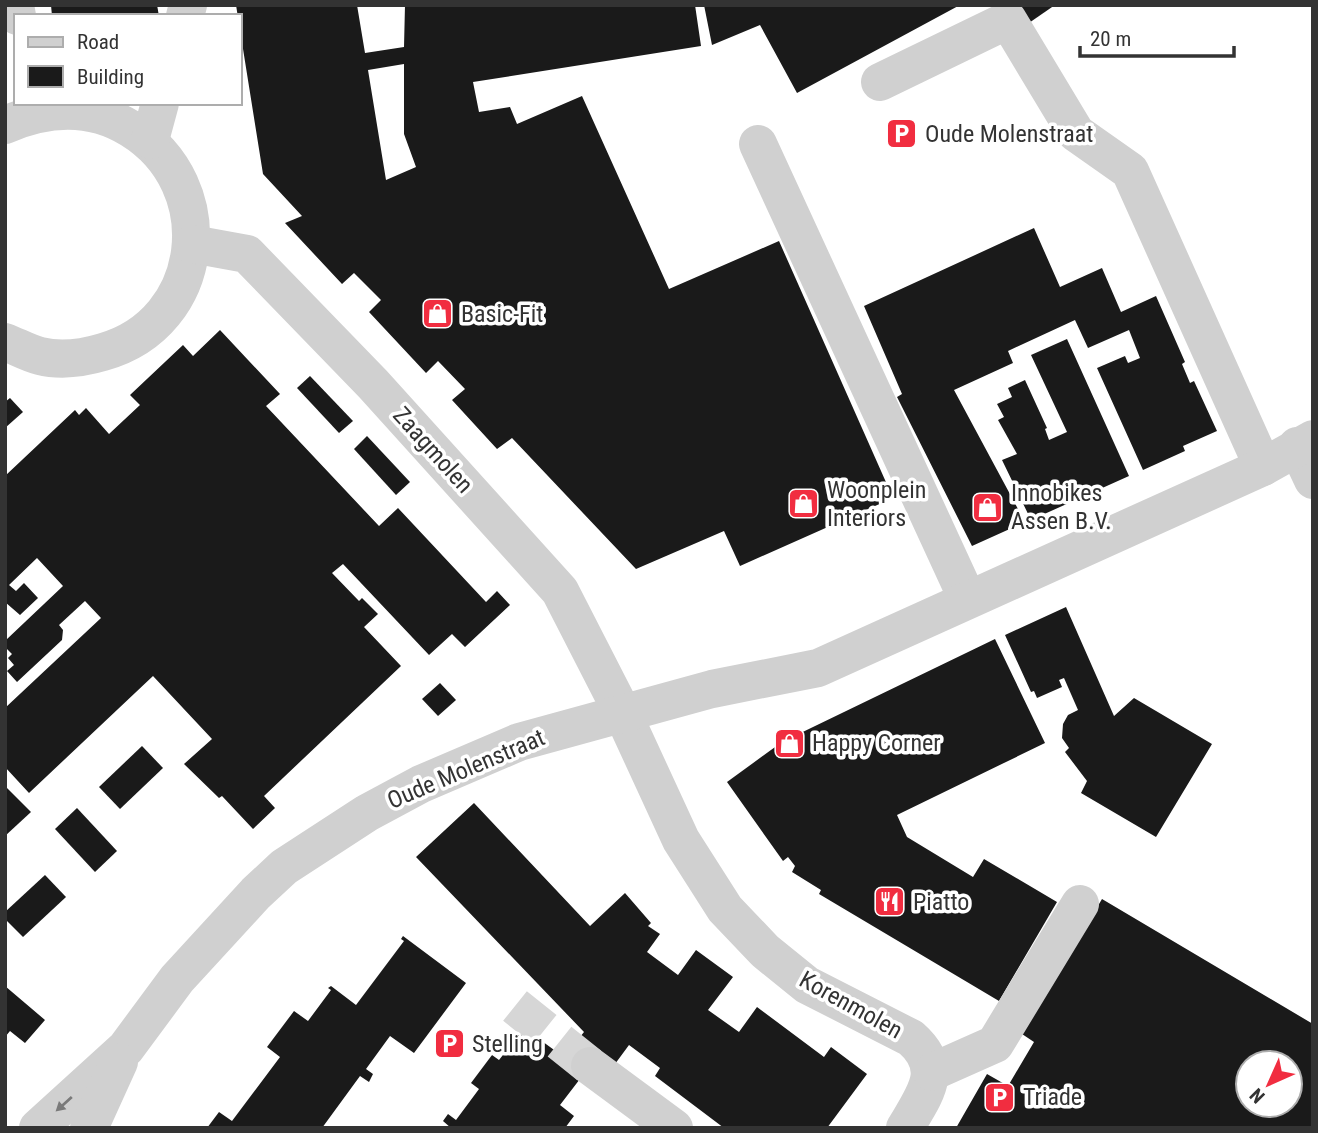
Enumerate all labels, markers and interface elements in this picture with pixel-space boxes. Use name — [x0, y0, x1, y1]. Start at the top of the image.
legend — [14, 14, 242, 105]
scale bar — [1080, 14, 1234, 58]
text: 20 m — [1090, 27, 1131, 51]
text: Road — [77, 30, 119, 54]
text: Building — [77, 65, 144, 89]
parking icon: Oude Molenstraat — [885, 117, 919, 151]
place label: Oude Molenstraat — [925, 120, 1093, 148]
shop icon: Basic-Fit — [421, 297, 455, 331]
place label: Basic-Fit — [461, 300, 543, 328]
street label: Zaagmolen — [387, 401, 479, 499]
place label: Woonplein Interiors — [827, 476, 926, 532]
place label: Innobikes Assen B.V. — [1011, 479, 1112, 535]
shop icon: Woonplein Interiors — [787, 487, 821, 521]
shop icon: Innobikes Assen B.V. — [971, 490, 1005, 524]
street label: Oude Molenstraat — [383, 723, 549, 815]
shop icon: Happy Corner — [772, 726, 806, 760]
place label: Happy Corner — [812, 729, 941, 757]
restaurant icon: Piatto — [873, 885, 907, 919]
place label: Piatto — [913, 888, 969, 916]
street label: Korenmolen — [795, 965, 907, 1045]
parking icon: Stelling — [432, 1027, 466, 1061]
place label: Stelling — [472, 1030, 543, 1058]
north arrow — [1234, 1049, 1304, 1119]
parking icon: Triade — [983, 1080, 1017, 1114]
place label: Triade — [1023, 1083, 1082, 1111]
text: N — [1245, 1083, 1270, 1108]
one-way arrow — [55, 1096, 72, 1111]

